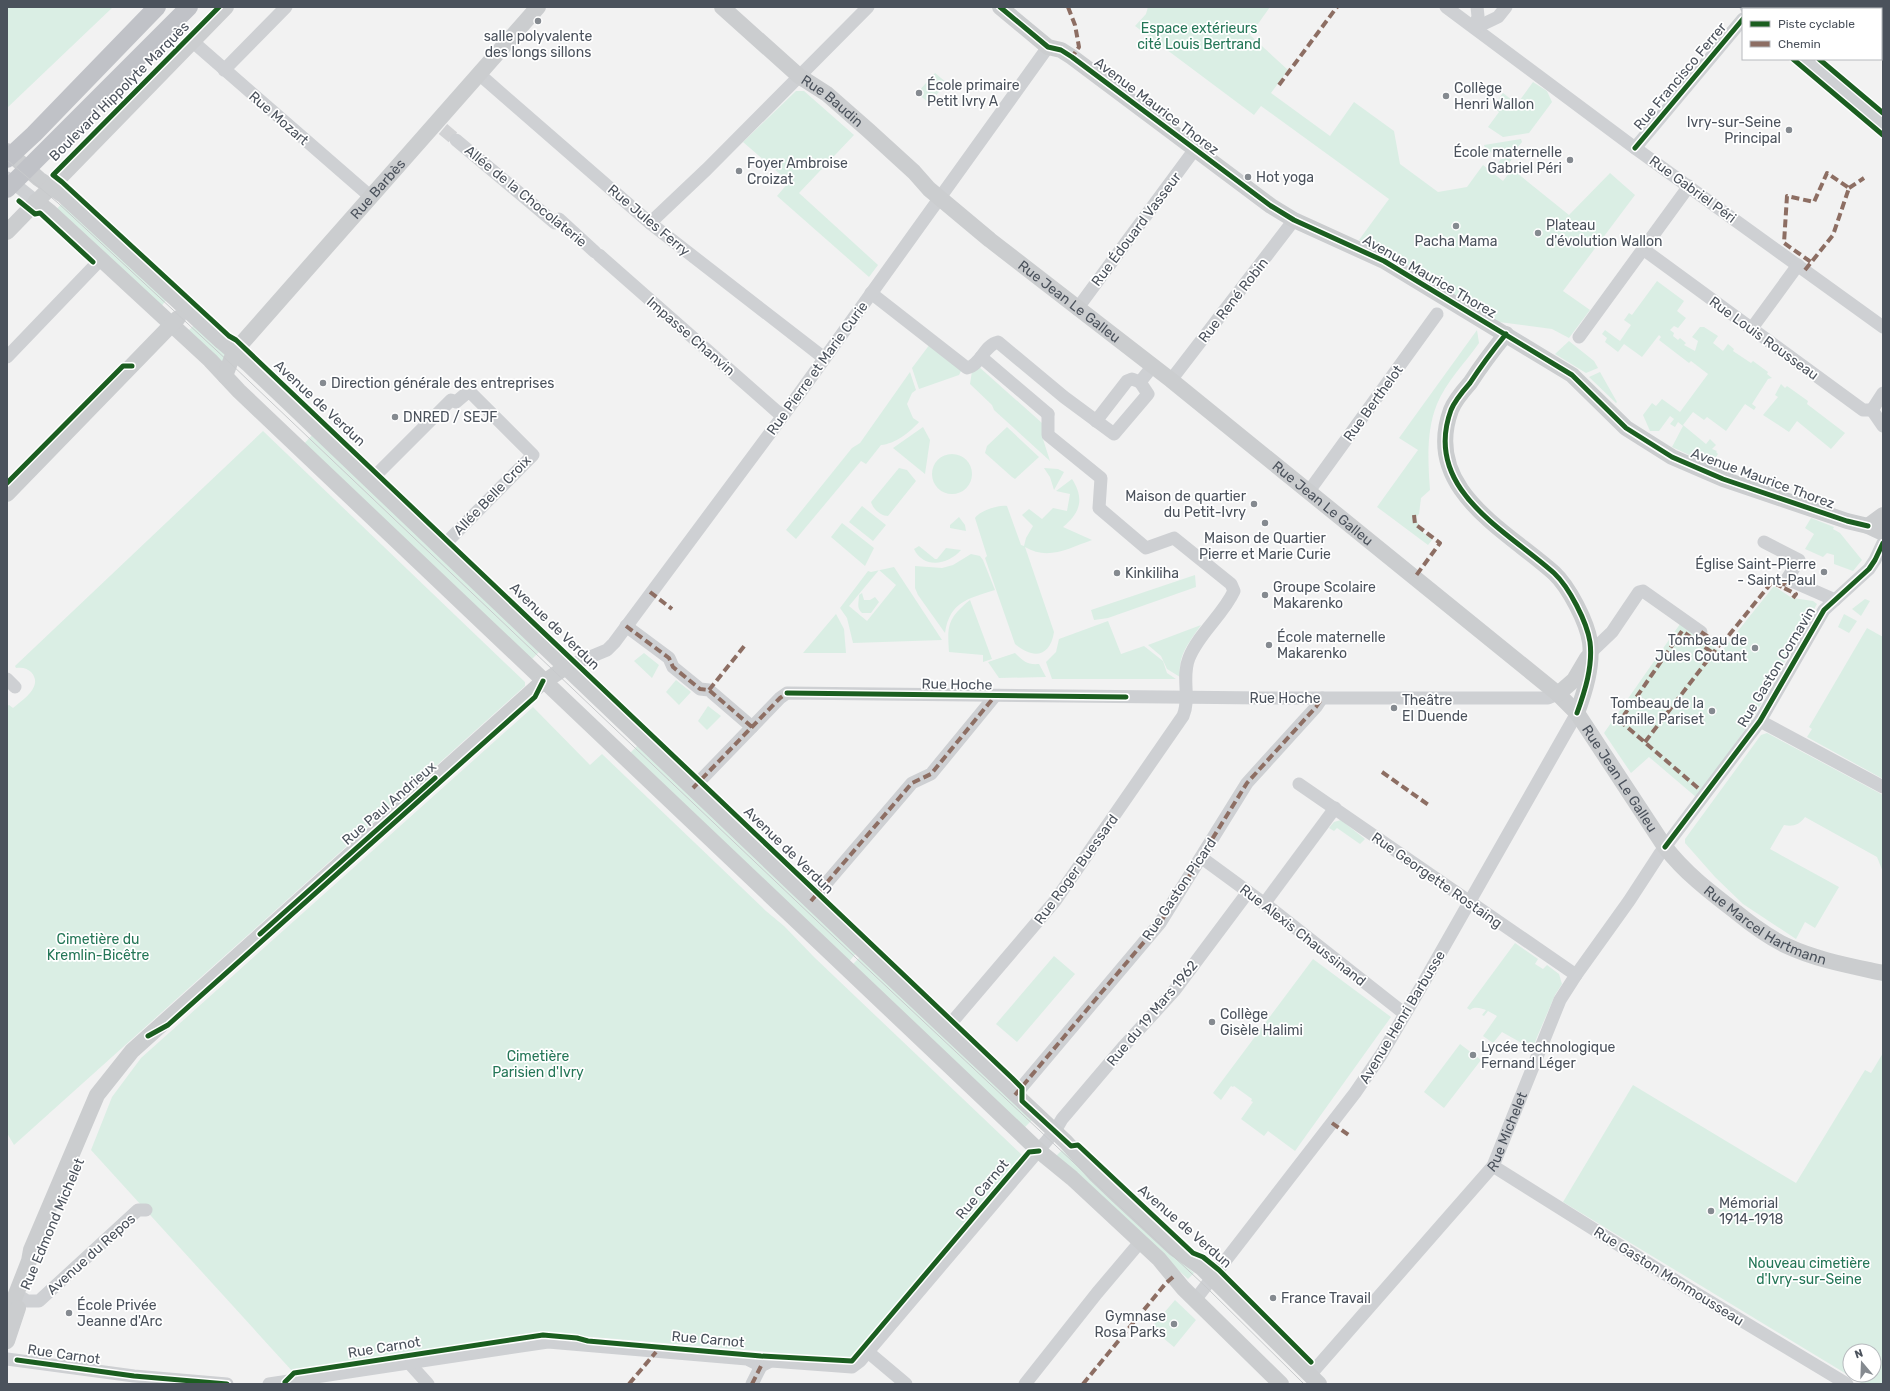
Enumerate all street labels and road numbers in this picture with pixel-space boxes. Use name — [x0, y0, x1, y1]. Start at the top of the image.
street label: Boulevard Hippolyte Marquès — [46, 18, 193, 165]
street label: Rue Francisco Ferrer — [1630, 19, 1731, 134]
street label: Avenue Maurice Thorez — [1091, 54, 1222, 159]
street label: Rue Baudin — [798, 72, 867, 131]
street label: Rue Mozart — [245, 88, 312, 149]
street label: Allée de la Chocolaterie — [461, 142, 590, 251]
street label: Rue Gabriel Péri — [1646, 152, 1739, 227]
street label: Rue Barbès — [347, 156, 409, 223]
street label: Rue Édouard Vasseur — [1087, 168, 1185, 290]
street label: Rue Jules Ferry — [604, 181, 693, 260]
street label: Avenue Maurice Thorez — [1360, 231, 1500, 322]
street label: Rue René Robin — [1195, 255, 1272, 346]
street label: Rue Jean Le Galleu — [1015, 257, 1124, 347]
street label: Impasse Chanvin — [643, 293, 738, 379]
street label: Rue Louis Rousseau — [1706, 293, 1822, 384]
street label: Rue Pierre et Marie Curie — [763, 298, 872, 438]
street label: Avenue de Verdun — [271, 357, 369, 450]
street label: Rue Berthelot — [1340, 361, 1407, 445]
street label: Avenue Maurice Thorez — [1689, 445, 1837, 512]
street label: Allée Belle Croix — [450, 452, 535, 539]
street label: Rue Jean Le Galleu — [1269, 458, 1376, 549]
street label: Avenue de Verdun — [506, 579, 603, 674]
street label: Rue Gaston Cornavin — [1734, 604, 1819, 730]
street label: Rue Hoche — [921, 675, 993, 694]
street label: Rue Hoche — [1250, 690, 1321, 707]
street label: Rue Jean Le Galleu — [1578, 722, 1661, 835]
street label: Rue Paul Andrieux — [339, 758, 440, 849]
street label: Avenue de Verdun — [740, 803, 837, 898]
street label: Rue Roger Buessard — [1031, 811, 1122, 928]
street label: Rue Georgette Rostaing — [1368, 829, 1505, 932]
street label: Rue Gaston Picard — [1139, 835, 1220, 944]
street label: Rue Alexis Chaussinand — [1236, 881, 1369, 990]
street label: Rue Marcel Hartmann — [1700, 882, 1828, 969]
street label: Avenue Henri Barbusse — [1356, 948, 1449, 1087]
street label: Rue du 19 Mars 1962 — [1103, 957, 1201, 1069]
street label: Rue Michelet — [1484, 1089, 1531, 1176]
street label: Rue Edmond Michelet — [17, 1155, 88, 1293]
street label: Rue Carnot — [952, 1155, 1013, 1223]
street label: Avenue de Verdun — [1134, 1181, 1235, 1272]
street label: Avenue du Repos — [44, 1210, 139, 1299]
street label: Rue Gaston Monmousseau — [1591, 1223, 1747, 1330]
street label: Rue Carnot — [671, 1328, 746, 1351]
street label: Rue Carnot — [347, 1333, 422, 1362]
street label: Rue Carnot — [27, 1341, 102, 1368]

